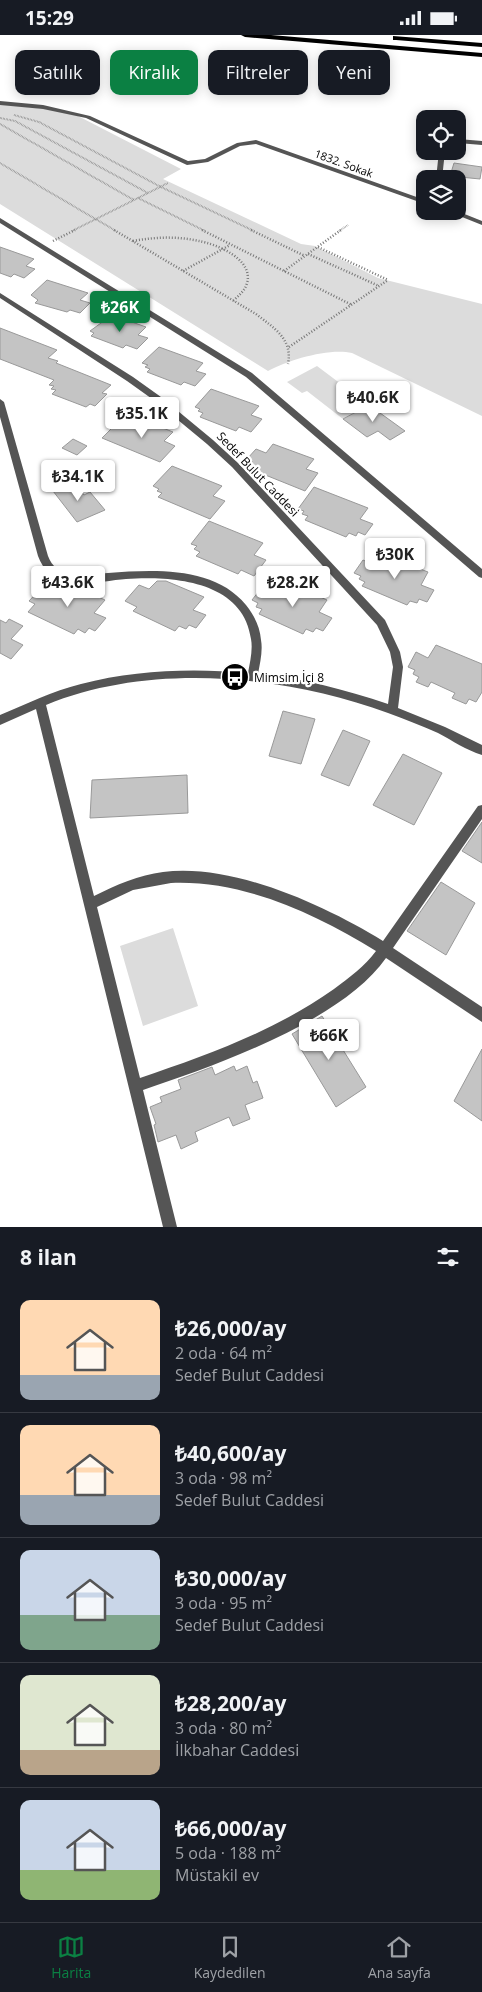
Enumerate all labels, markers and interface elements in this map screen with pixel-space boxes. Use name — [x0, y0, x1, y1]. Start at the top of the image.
text: 15:29 — [25, 5, 74, 31]
chip: Satılık — [15, 50, 100, 95]
chip: Kiralık — [110, 50, 198, 95]
chip: Filtreler — [208, 50, 308, 95]
chip: Yeni — [318, 50, 390, 95]
map controls — [416, 110, 466, 220]
button: locate — [416, 110, 466, 160]
street label: 1832. Sokak — [313, 145, 376, 181]
button: layers — [416, 170, 466, 220]
pin: ₺26K — [90, 291, 150, 333]
text: ₺26K — [101, 296, 139, 318]
pin: ₺40.6K — [332, 381, 414, 423]
text: ₺40.6K — [347, 386, 399, 408]
pin: ₺35.1K — [101, 397, 183, 439]
text: ₺35.1K — [116, 402, 168, 424]
street label: Sedef Bulut Caddesi — [213, 428, 303, 520]
pin: ₺34.1K — [37, 459, 119, 502]
text: ₺34.1K — [52, 465, 104, 487]
pin: ₺30K — [365, 537, 425, 580]
text: ₺30K — [376, 543, 414, 565]
pin: ₺43.6K — [27, 565, 109, 608]
pin: ₺28.2K — [252, 565, 334, 608]
text: ₺43.6K — [42, 571, 94, 593]
text: ₺28.2K — [267, 571, 319, 593]
bus stop icon: Mimsim İçi 8 — [220, 662, 250, 692]
place label: Mimsim İçi 8 — [254, 669, 324, 686]
pin: ₺66K — [299, 1019, 359, 1061]
text: ₺66K — [310, 1024, 348, 1046]
text: 8 ilan — [20, 1243, 77, 1271]
icon: filters — [434, 1243, 462, 1271]
text: ₺26,000/ay — [175, 1314, 286, 1342]
icon: home — [60, 1320, 120, 1380]
text: 2 oda · 64 m² — [175, 1342, 272, 1364]
text: Sedef Bulut Caddesi — [175, 1364, 324, 1386]
text: ₺40,600/ay — [175, 1439, 286, 1467]
icon: home — [60, 1445, 120, 1505]
text: 3 oda · 98 m² — [175, 1467, 272, 1489]
text: Sedef Bulut Caddesi — [175, 1489, 324, 1511]
text: ₺30,000/ay — [175, 1564, 286, 1592]
icon: home — [60, 1570, 120, 1630]
text: 3 oda · 95 m² — [175, 1592, 272, 1614]
text: Sedef Bulut Caddesi — [175, 1614, 324, 1636]
text: ₺28,200/ay — [175, 1689, 286, 1717]
icon: home — [60, 1695, 120, 1755]
text: 3 oda · 80 m² — [175, 1717, 272, 1739]
text: İlkbahar Caddesi — [175, 1739, 299, 1761]
text: ₺66,000/ay — [175, 1814, 286, 1842]
icon: home — [60, 1820, 120, 1880]
text: 5 oda · 188 m² — [175, 1842, 281, 1864]
text: Müstakil ev — [175, 1864, 259, 1886]
tab: Harita — [51, 1933, 91, 1982]
tab: Kaydedilen — [194, 1933, 266, 1982]
tab: Ana sayfa — [368, 1933, 431, 1982]

